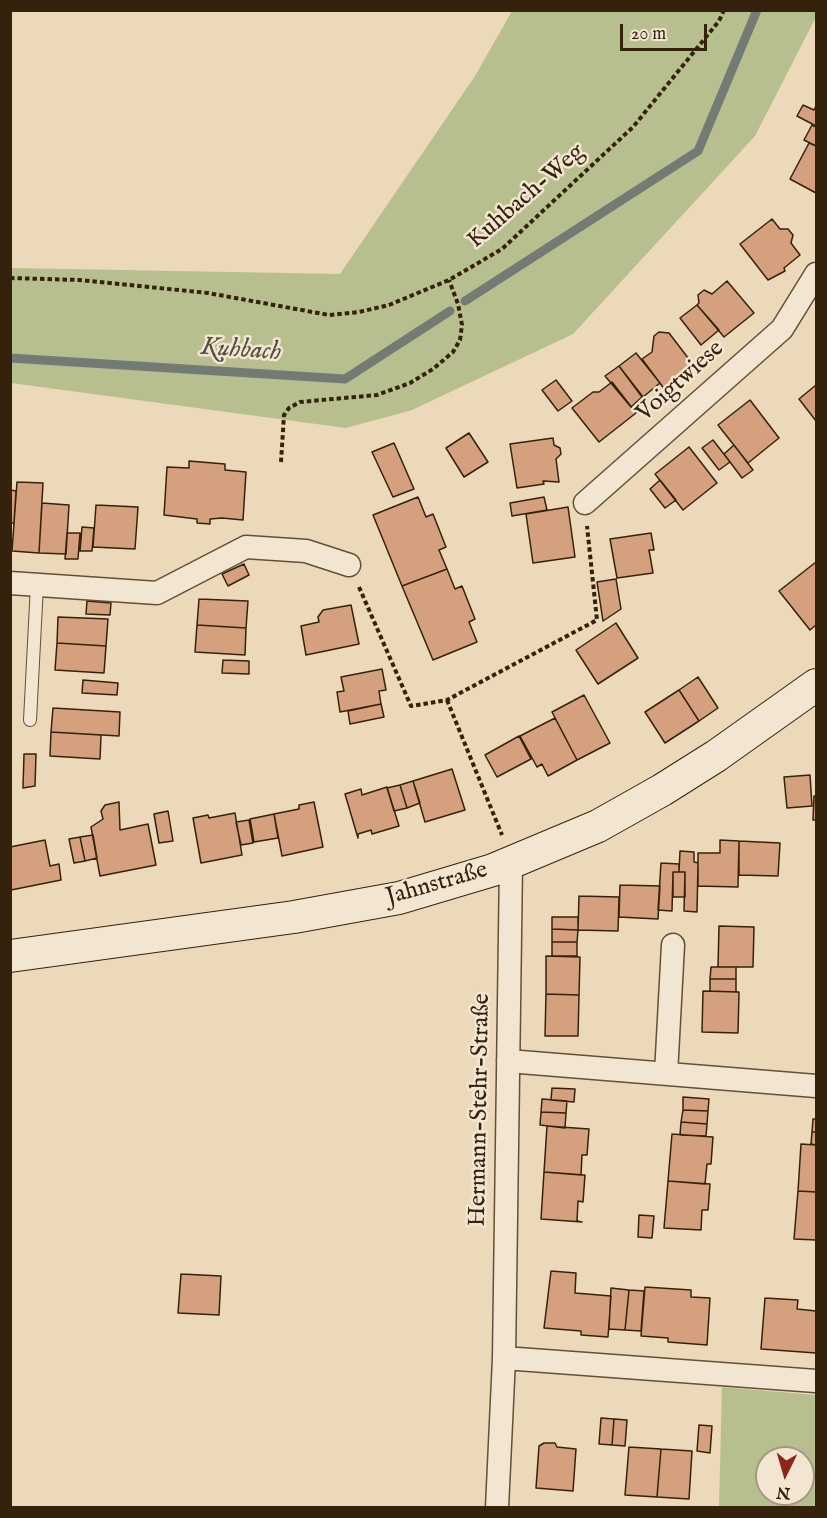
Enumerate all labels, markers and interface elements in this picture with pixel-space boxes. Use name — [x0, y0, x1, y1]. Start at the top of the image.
scale bar — [623, 12, 710, 50]
text: 20 m — [631, 23, 666, 46]
street label: Kuhbach-Weg — [463, 138, 591, 256]
water label: Kuhbach — [200, 333, 282, 369]
street label: Voigtwiese — [631, 335, 731, 429]
street label: Jahnstraße — [383, 857, 491, 913]
street label: Hermann-Stehr-Straße — [465, 993, 497, 1227]
north arrow — [755, 1446, 815, 1506]
text: N — [776, 1481, 791, 1503]

